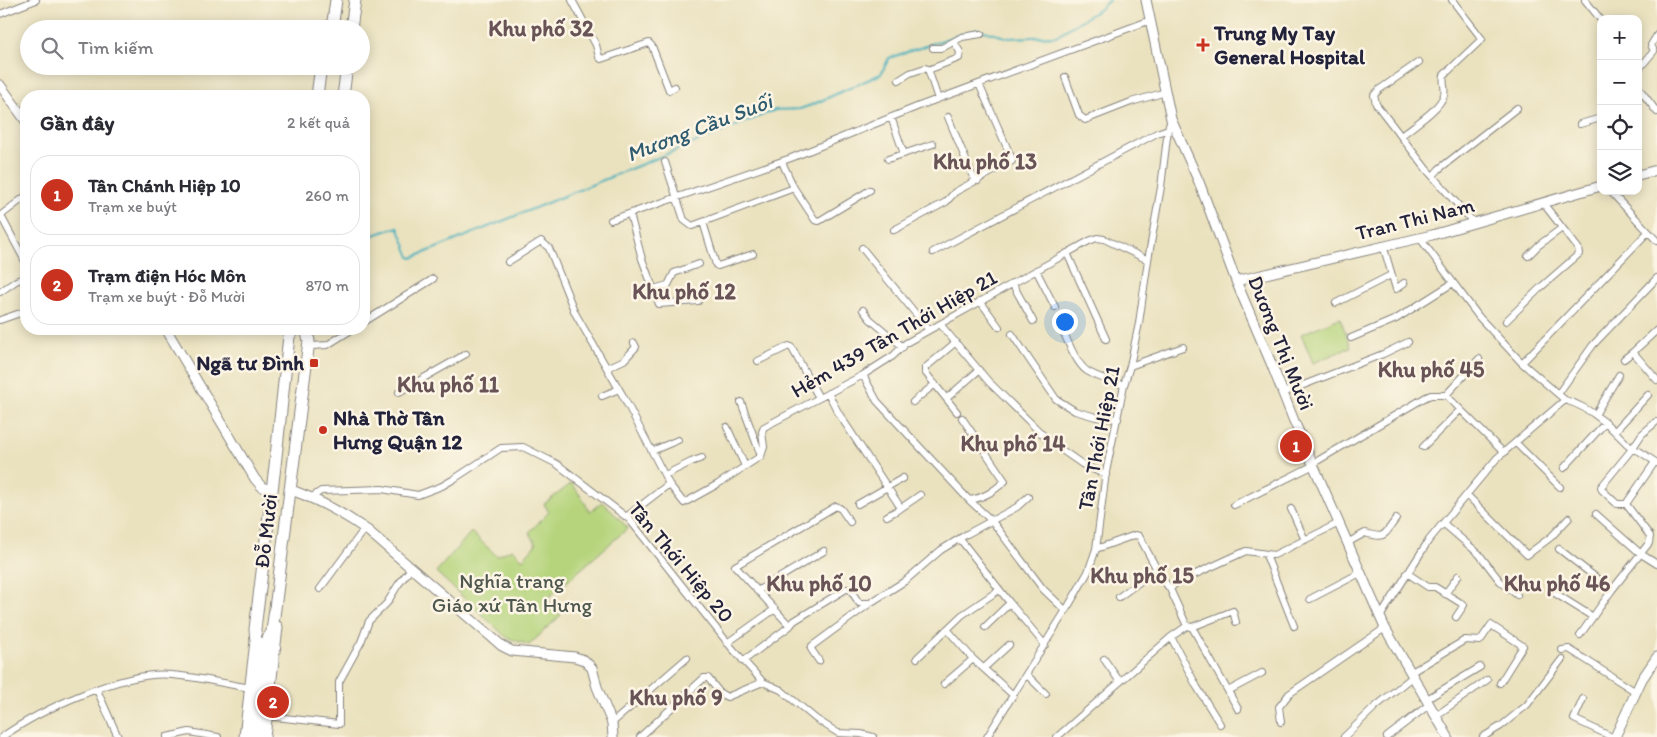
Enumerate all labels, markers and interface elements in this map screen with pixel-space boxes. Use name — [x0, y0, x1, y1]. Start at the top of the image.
district label: Khu phố 32 — [488, 15, 594, 42]
map controls — [1597, 15, 1642, 195]
button: + — [1597, 15, 1642, 60]
search box — [20, 20, 370, 75]
place label: Trung My Tay General Hospital — [1213, 20, 1366, 70]
icon: search — [38, 34, 66, 62]
text: Tìm kiếm — [78, 36, 153, 59]
marker: Trung My Tay General Hospital — [1196, 38, 1210, 52]
button: − — [1597, 60, 1642, 105]
water label: Mương Cầu Suối — [622, 86, 778, 168]
button: locate — [1597, 105, 1642, 150]
text: Gần đây — [40, 110, 114, 135]
text: 2 kết quả — [287, 113, 350, 132]
district label: Khu phố 13 — [933, 148, 1037, 175]
button: layers — [1597, 150, 1642, 195]
text: Tân Chánh Hiệp 10 — [88, 174, 241, 197]
text: 1 — [53, 186, 61, 205]
text: 260 m — [305, 186, 349, 205]
street label: Tran Thi Nam — [1353, 192, 1477, 245]
text: Trạm xe buýt — [88, 197, 177, 216]
text: Trạm điện Hóc Môn — [88, 264, 246, 287]
street label: Hẻm 439 Tân Thới Hiệp 21 — [786, 264, 1001, 403]
street label: Dương Thị Mười — [1243, 272, 1320, 414]
text: 2 — [53, 276, 61, 295]
text: 870 m — [305, 276, 349, 295]
district label: Khu phố 12 — [632, 278, 736, 305]
text: Trạm xe buýt · Đỗ Mười — [88, 287, 245, 306]
your location — [1052, 309, 1078, 335]
place label: Ngã tư Đình — [196, 350, 304, 376]
district label: Khu phố 45 — [1378, 356, 1485, 383]
marker: Ngã tư Đình — [308, 357, 320, 369]
street label: Tân Thới Hiệp 21 — [1072, 363, 1125, 513]
district label: Khu phố 11 — [397, 371, 500, 398]
place label: Nhà Thờ Tân Hưng Quận 12 — [333, 405, 462, 455]
marker: Nhà Thờ Tân Hưng Quận 12 — [317, 424, 329, 436]
pin: 1 — [1280, 427, 1312, 465]
district label: Khu phố 14 — [960, 430, 1066, 457]
street label: Đỗ Mười — [249, 492, 282, 570]
street label: Tân Thới Hiệp 20 — [623, 496, 739, 627]
district label: Khu phố 15 — [1090, 562, 1194, 589]
park label: Nghĩa trang Giáo xứ Tân Hưng — [432, 568, 593, 617]
district label: Khu phố 10 — [766, 570, 872, 597]
district label: Khu phố 46 — [1504, 570, 1611, 597]
pin: 2 — [257, 683, 289, 721]
district label: Khu phố 9 — [629, 684, 723, 711]

